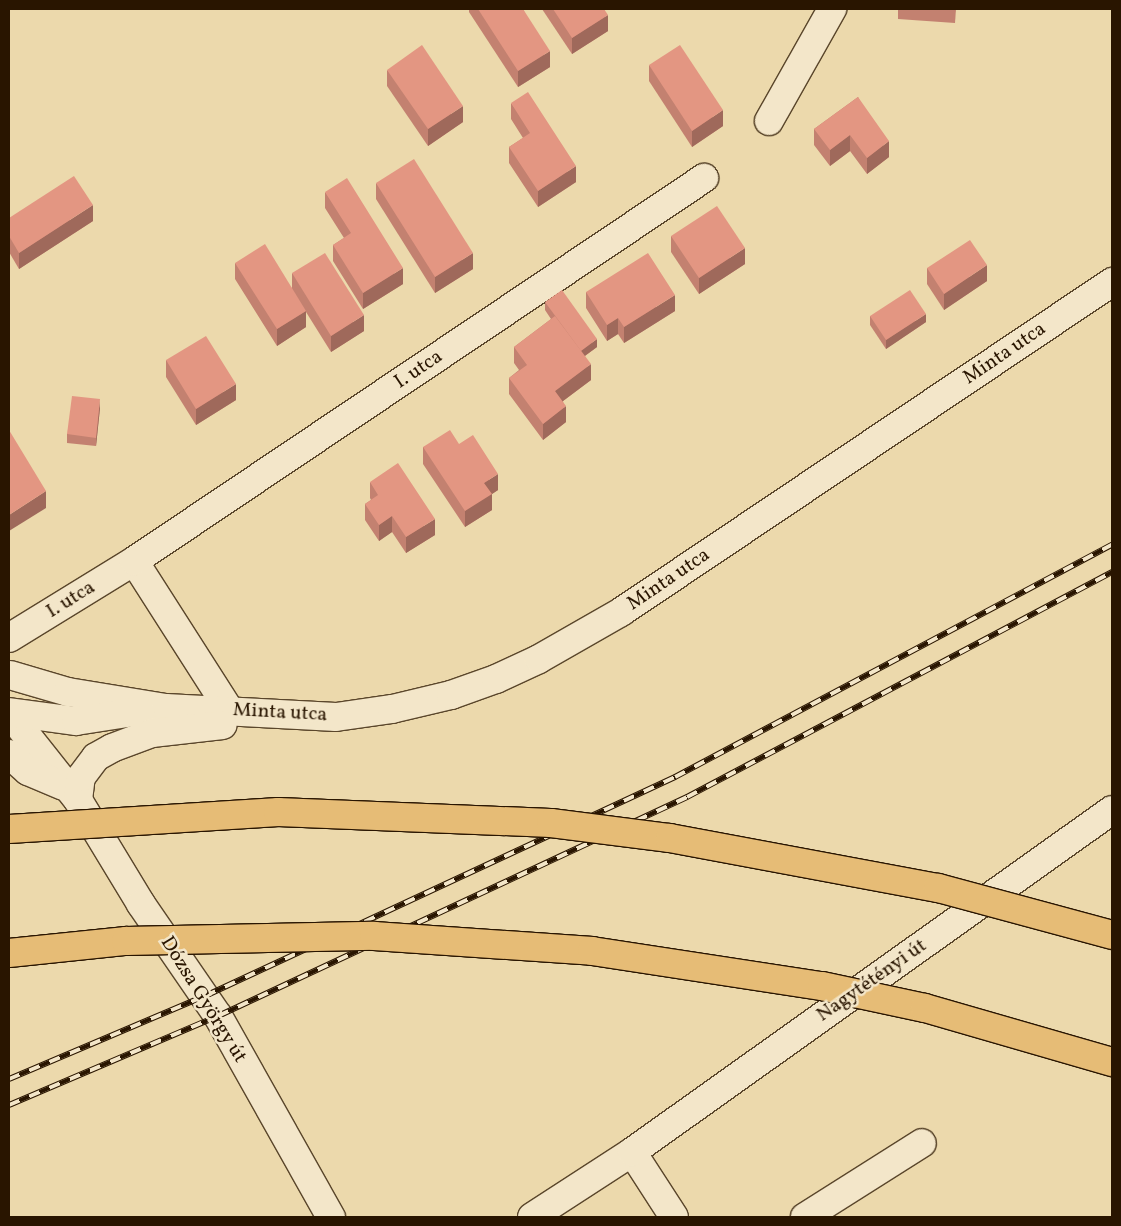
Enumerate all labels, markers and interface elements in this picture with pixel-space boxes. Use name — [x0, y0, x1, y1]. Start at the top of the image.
street label: Minta utca — [959, 318, 1051, 390]
street label: I. utca — [390, 345, 448, 395]
street label: Minta utca — [623, 544, 715, 616]
street label: I. utca — [42, 576, 100, 624]
street label: Minta utca — [232, 699, 328, 727]
street label: Dózsa György út — [154, 932, 252, 1068]
street label: Nagytétényi út — [812, 934, 932, 1028]

